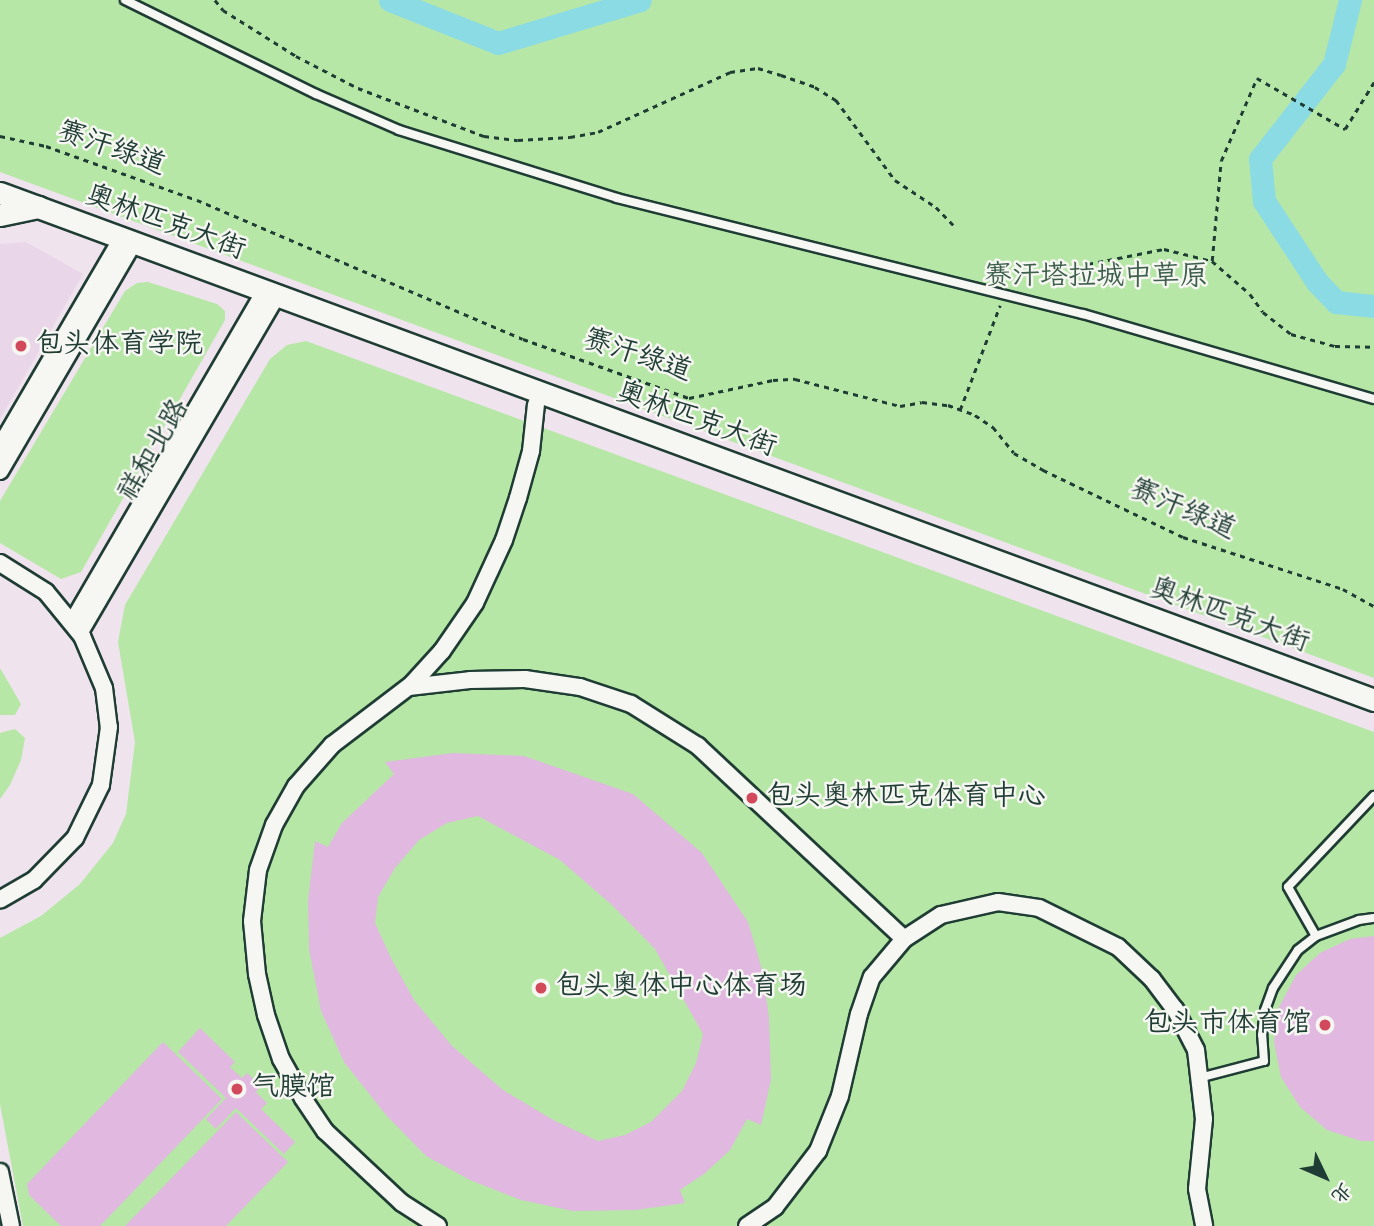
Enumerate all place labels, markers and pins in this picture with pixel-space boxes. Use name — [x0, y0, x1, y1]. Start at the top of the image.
place label: 包头体育学院 — [35, 329, 203, 363]
marker: 包头体育学院 — [13, 338, 29, 354]
place label: 包头奥林匹克体育中心 — [766, 781, 1046, 815]
marker: 包头奥林匹克体育中心 — [744, 790, 760, 806]
place label: 包头奥体中心体育场 — [555, 971, 807, 1005]
marker: 包头奥体中心体育场 — [533, 980, 549, 996]
place label: 包头市体育馆 — [1143, 1008, 1311, 1042]
marker: 包头市体育馆 — [1317, 1017, 1333, 1033]
place label: 气膜馆 — [251, 1072, 335, 1106]
marker: 气膜馆 — [229, 1081, 245, 1097]

